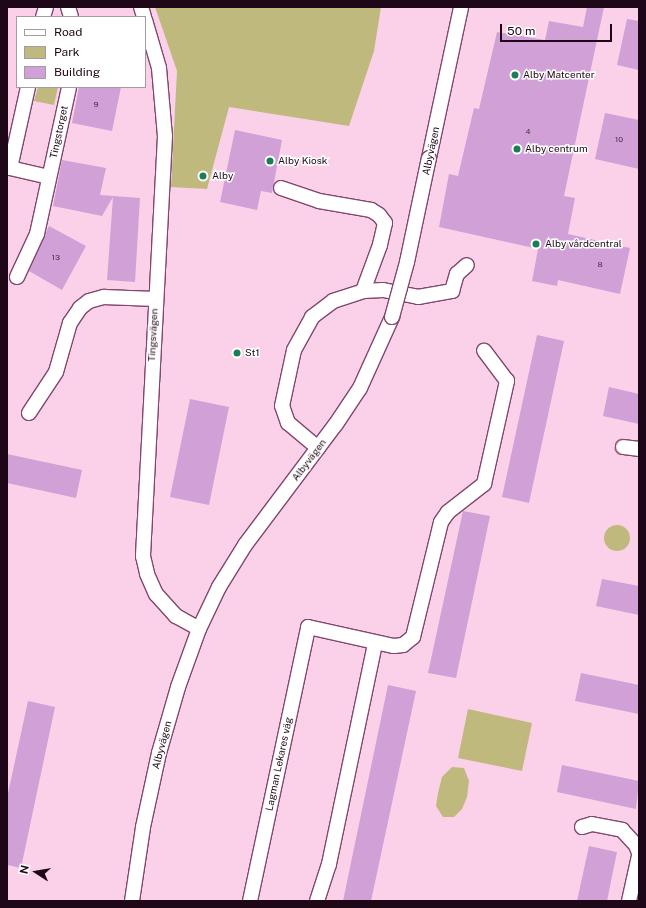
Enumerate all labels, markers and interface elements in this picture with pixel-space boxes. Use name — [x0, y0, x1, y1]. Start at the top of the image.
legend — [16, 16, 146, 88]
scale bar — [502, 16, 614, 42]
text: 50 m — [507, 24, 535, 38]
text: Road — [54, 25, 82, 39]
text: Park — [54, 45, 80, 59]
text: Building — [54, 65, 100, 79]
place label: Alby Matcenter — [523, 69, 595, 81]
marker: Alby Matcenter — [510, 70, 520, 80]
house number: 9 — [94, 100, 98, 110]
street label: Tingstorget — [48, 104, 70, 160]
street label: Albyvägen — [420, 126, 442, 176]
house number: 4 — [525, 127, 531, 137]
house number: 10 — [615, 135, 623, 145]
place label: Alby centrum — [525, 143, 588, 155]
marker: Alby centrum — [512, 144, 522, 154]
place label: Alby Kiosk — [278, 155, 327, 167]
marker: Alby Kiosk — [265, 156, 275, 166]
marker: Alby — [197, 170, 209, 182]
place label: Alby — [212, 170, 233, 182]
marker: Alby vårdcentral — [530, 238, 542, 250]
place label: Alby vårdcentral — [545, 238, 622, 250]
house number: 13 — [52, 253, 60, 263]
house number: 8 — [597, 260, 603, 270]
street label: Tingsvägen — [146, 308, 160, 362]
place label: St1 — [245, 347, 259, 359]
marker: St1 — [232, 348, 242, 358]
street label: Albyvägen — [289, 437, 329, 483]
street label: Lagman Lekares väg — [263, 716, 295, 812]
street label: Albyvägen — [150, 720, 174, 770]
north arrow — [16, 852, 56, 892]
text: N — [17, 864, 31, 875]

